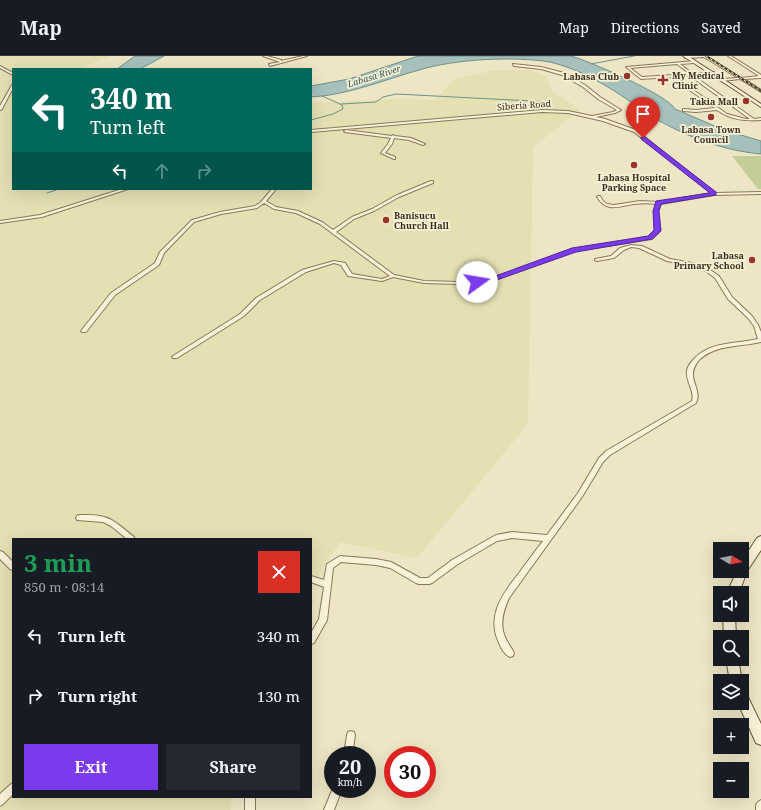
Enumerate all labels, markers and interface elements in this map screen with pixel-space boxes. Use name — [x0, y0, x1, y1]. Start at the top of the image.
text: Map — [20, 15, 62, 41]
text: Map — [559, 18, 589, 37]
text: Directions — [611, 18, 679, 37]
text: Saved — [701, 18, 741, 37]
water label: Labasa River — [345, 62, 403, 91]
place label: My Medical Clinic — [672, 69, 725, 92]
place label: Labasa Club — [563, 70, 619, 83]
marker: Labasa Club — [622, 71, 632, 81]
marker: My Medical Clinic — [657, 74, 669, 86]
text: 340 m — [90, 79, 172, 117]
icon: left — [24, 84, 76, 136]
place label: Takia Mall — [690, 95, 739, 108]
marker: Takia Mall — [741, 96, 751, 106]
street label: Siberia Road — [496, 97, 552, 113]
pin — [626, 97, 660, 138]
icon: arrive — [632, 103, 654, 125]
marker: Labasa Town Council — [706, 112, 716, 122]
text: Turn left — [90, 115, 165, 139]
place label: Labasa Town Council — [681, 123, 741, 146]
icon: left — [109, 160, 131, 182]
icon: ahead — [151, 160, 173, 182]
icon: right — [193, 160, 215, 182]
marker: Labasa Hospital Parking Space — [629, 160, 639, 170]
place label: Labasa Hospital Parking Space — [597, 171, 671, 194]
place label: Banisucu Church Hall — [394, 209, 450, 232]
marker: Banisucu Church Hall — [381, 215, 391, 225]
place label: Labasa Primary School — [674, 249, 745, 272]
marker: Labasa Primary School — [747, 255, 757, 265]
position arrow — [456, 261, 498, 303]
north arrow — [713, 542, 749, 578]
map controls — [713, 542, 749, 798]
text: 3 min — [24, 546, 92, 579]
button: close — [258, 551, 300, 593]
text: 850 m · 08:14 — [24, 578, 104, 596]
button: sound — [713, 586, 749, 622]
icon: left — [24, 625, 46, 647]
text: Turn left — [58, 626, 126, 646]
text: 340 m — [257, 626, 300, 646]
button: search — [713, 630, 749, 666]
button: layers — [713, 674, 749, 710]
icon: right — [24, 685, 46, 707]
text: Turn right — [58, 686, 137, 706]
text: 130 m — [257, 686, 300, 706]
button: + — [713, 718, 749, 754]
button: Exit — [24, 744, 158, 790]
button: Share — [166, 744, 300, 790]
speed limit sign: 30 — [384, 746, 436, 798]
text: 20 — [339, 753, 361, 780]
button: − — [713, 762, 749, 798]
text: km/h — [338, 775, 362, 789]

